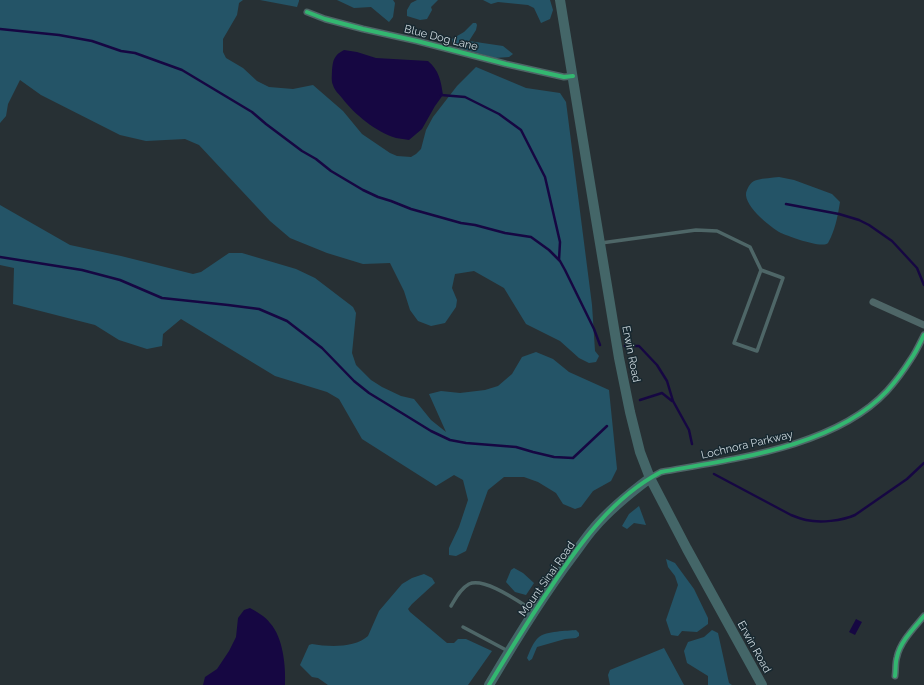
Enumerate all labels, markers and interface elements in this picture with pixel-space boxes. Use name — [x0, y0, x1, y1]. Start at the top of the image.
street label: Blue Dog Lane — [403, 22, 479, 54]
street label: Erwin Road — [619, 325, 643, 383]
street label: Lochnora Parkway — [700, 428, 794, 462]
street label: Mount Sinai Road — [516, 539, 578, 619]
street label: Erwin Road — [734, 619, 774, 675]

